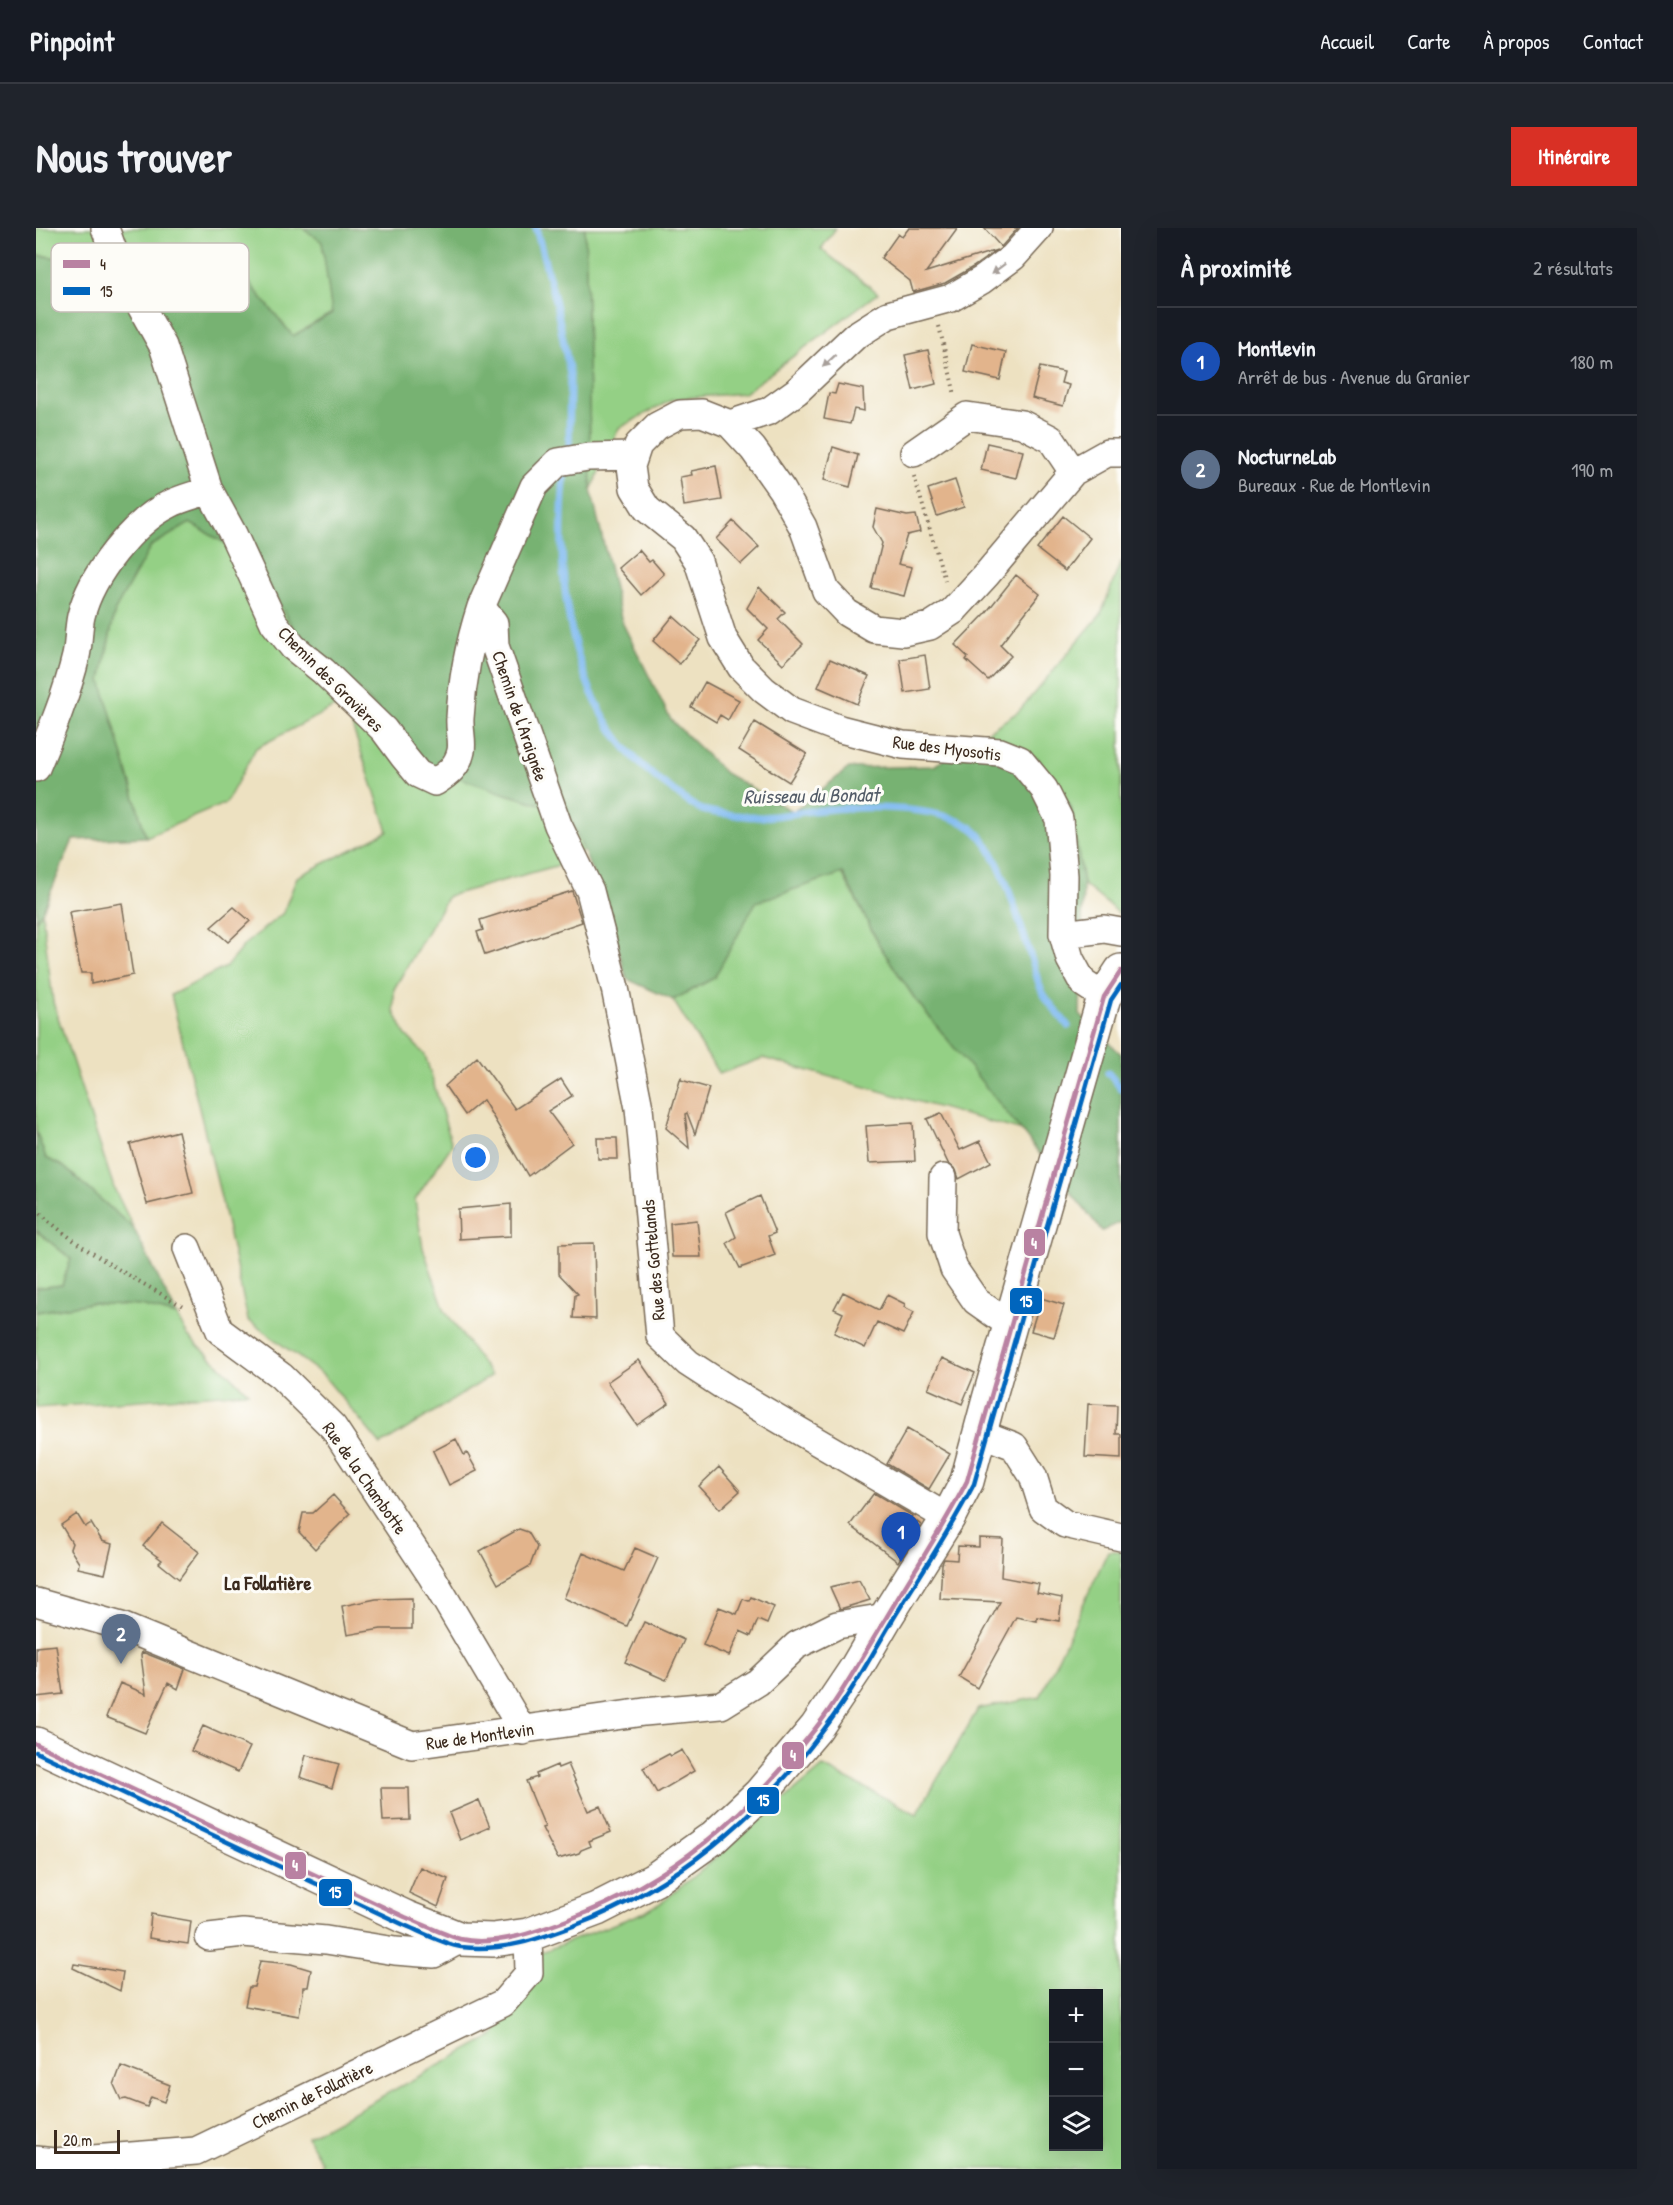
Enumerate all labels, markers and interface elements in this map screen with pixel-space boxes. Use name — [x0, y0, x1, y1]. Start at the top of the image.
text: Pinpoint — [30, 22, 114, 60]
text: Accueil — [1321, 27, 1374, 56]
text: Carte — [1407, 27, 1451, 56]
text: À propos — [1484, 27, 1550, 56]
text: Contact — [1583, 27, 1643, 56]
button: Itinéraire — [1511, 127, 1637, 186]
text: Nous trouver — [36, 128, 232, 185]
legend — [51, 243, 249, 312]
text: À proximité — [1181, 250, 1292, 285]
text: 4 — [100, 253, 106, 275]
text: 2 résultats — [1533, 254, 1613, 281]
one-way arrow — [990, 263, 1006, 275]
text: 15 — [100, 280, 113, 302]
text: Montlevin — [1238, 333, 1316, 363]
text: 1 — [1197, 348, 1204, 375]
text: 180 m — [1570, 348, 1613, 375]
one-way arrow — [823, 353, 837, 367]
text: Arrêt de bus · Avenue du Granier — [1238, 363, 1470, 390]
text: NocturneLab — [1238, 441, 1337, 471]
text: 2 — [1196, 456, 1205, 483]
text: 190 m — [1571, 456, 1613, 483]
text: Bureaux · Rue de Montlevin — [1238, 471, 1430, 498]
street label: Chemin des Gravières — [273, 621, 390, 738]
street label: Chemin de l'Araignée — [486, 647, 554, 785]
street label: Rue des Myosotis — [891, 729, 1003, 767]
water label: Ruisseau du Bondat — [743, 780, 882, 810]
your location — [461, 1143, 490, 1172]
street label: Rue des Gottelands — [635, 1198, 671, 1322]
line badge: 4 — [1023, 1228, 1046, 1257]
text: 4 — [1031, 1232, 1037, 1254]
line badge: 15 — [1009, 1287, 1043, 1315]
text: 15 — [1020, 1290, 1033, 1312]
street label: Rue de la Chambotte — [317, 1417, 413, 1539]
pin: 1 — [882, 1512, 920, 1562]
district label: La Follatière — [225, 1569, 311, 1596]
pin: 2 — [102, 1614, 140, 1664]
street label: Rue de Montlevin — [424, 1716, 536, 1756]
line badge: 4 — [781, 1741, 805, 1770]
text: 4 — [790, 1744, 796, 1766]
line badge: 15 — [746, 1786, 780, 1815]
text: 15 — [757, 1789, 770, 1811]
line badge: 4 — [284, 1851, 307, 1880]
text: 4 — [292, 1854, 298, 1876]
line badge: 15 — [318, 1878, 353, 1907]
text: 15 — [329, 1881, 342, 1903]
map controls — [1049, 1989, 1103, 2151]
button: + — [1049, 1989, 1103, 2043]
button: − — [1049, 2043, 1103, 2097]
street label: Chemin de Follatière — [247, 2055, 377, 2135]
button: layers — [1049, 2097, 1103, 2151]
scale bar — [54, 2127, 120, 2154]
text: 20 m — [63, 2129, 92, 2151]

